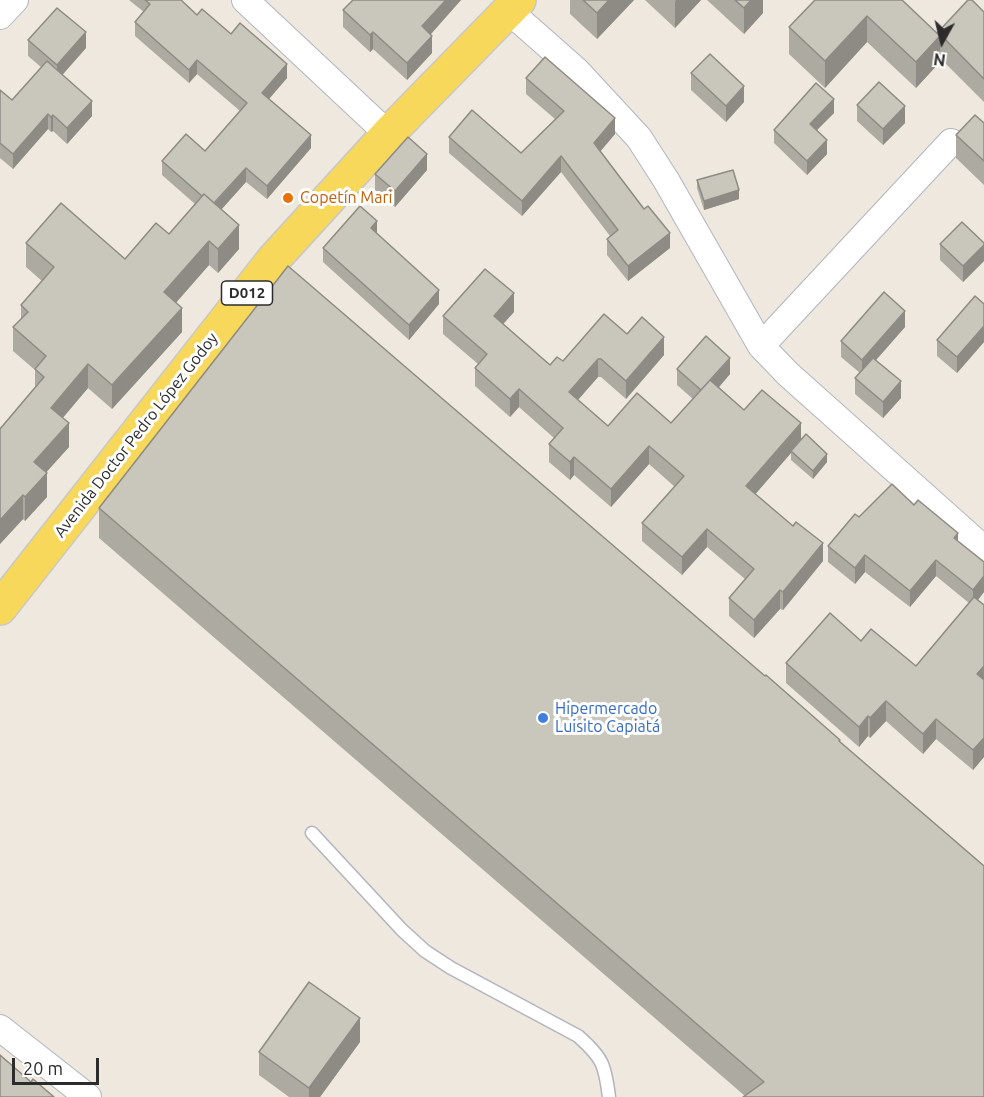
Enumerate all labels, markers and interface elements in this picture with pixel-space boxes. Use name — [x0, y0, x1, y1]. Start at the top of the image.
north arrow — [912, 12, 972, 72]
text: N — [932, 50, 947, 70]
place label: Copetín Mari — [300, 188, 392, 208]
marker: Copetín Mari — [281, 191, 295, 205]
road number: D012 — [222, 281, 272, 305]
street label: Avenida Doctor Pedro López Godoy — [50, 329, 222, 541]
place label: Hipermercado Luisito Capiatá — [555, 699, 660, 737]
marker: Hipermercado Luisito Capiatá — [536, 711, 550, 725]
scale bar — [15, 1046, 102, 1084]
text: 20 m — [23, 1058, 63, 1078]

